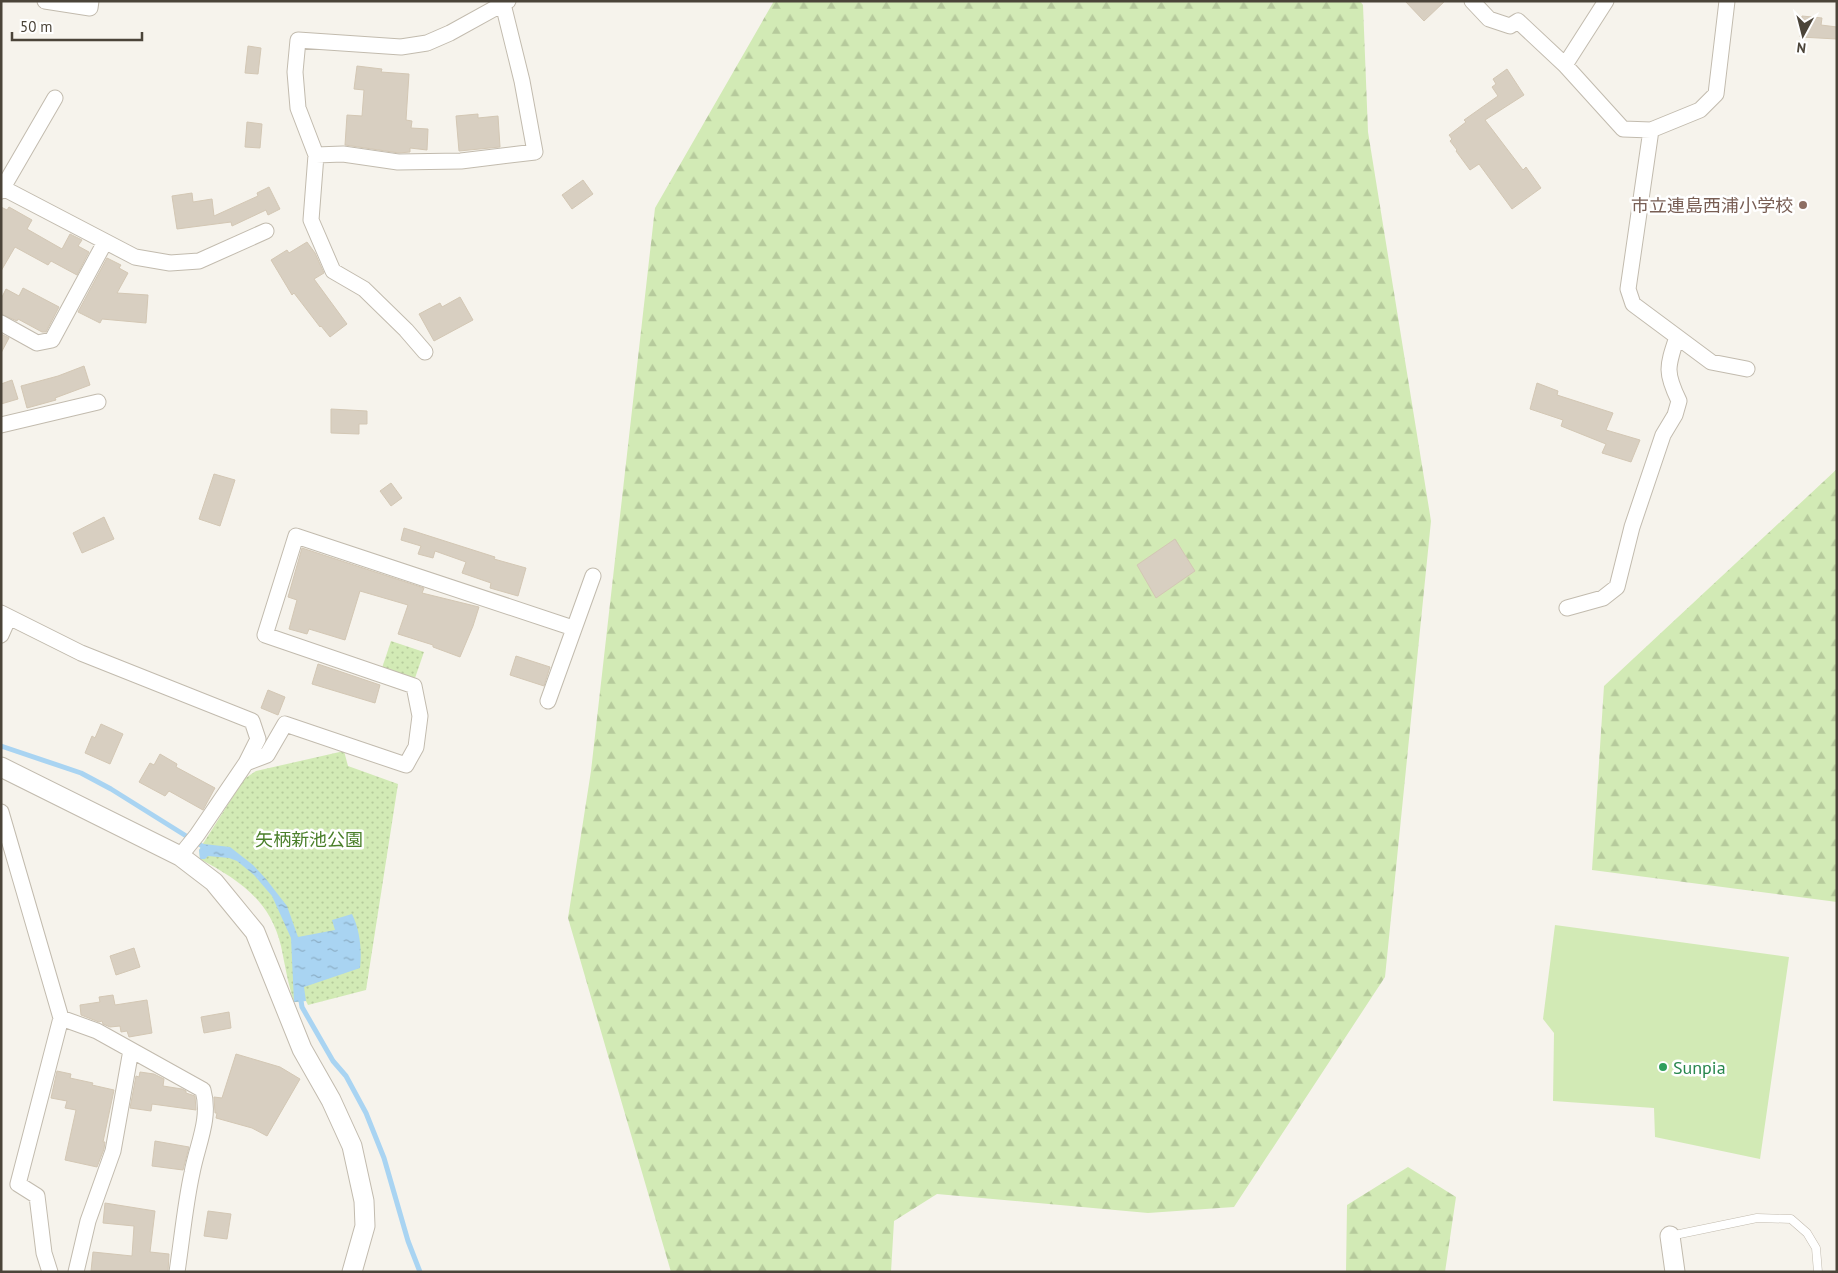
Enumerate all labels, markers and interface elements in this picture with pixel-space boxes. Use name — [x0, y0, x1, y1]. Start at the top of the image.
scale bar — [12, 10, 142, 42]
north arrow — [1778, 10, 1828, 60]
text: 50 m — [20, 17, 53, 36]
text: N — [1796, 38, 1807, 57]
place label: 市立連島西浦小学校 — [1631, 194, 1793, 217]
marker: 市立連島西浦小学校 — [1797, 199, 1809, 211]
park label: 矢柄新池公園 — [255, 828, 363, 851]
place label: Sunpia — [1673, 1056, 1726, 1079]
marker: Sunpia — [1657, 1061, 1669, 1073]

